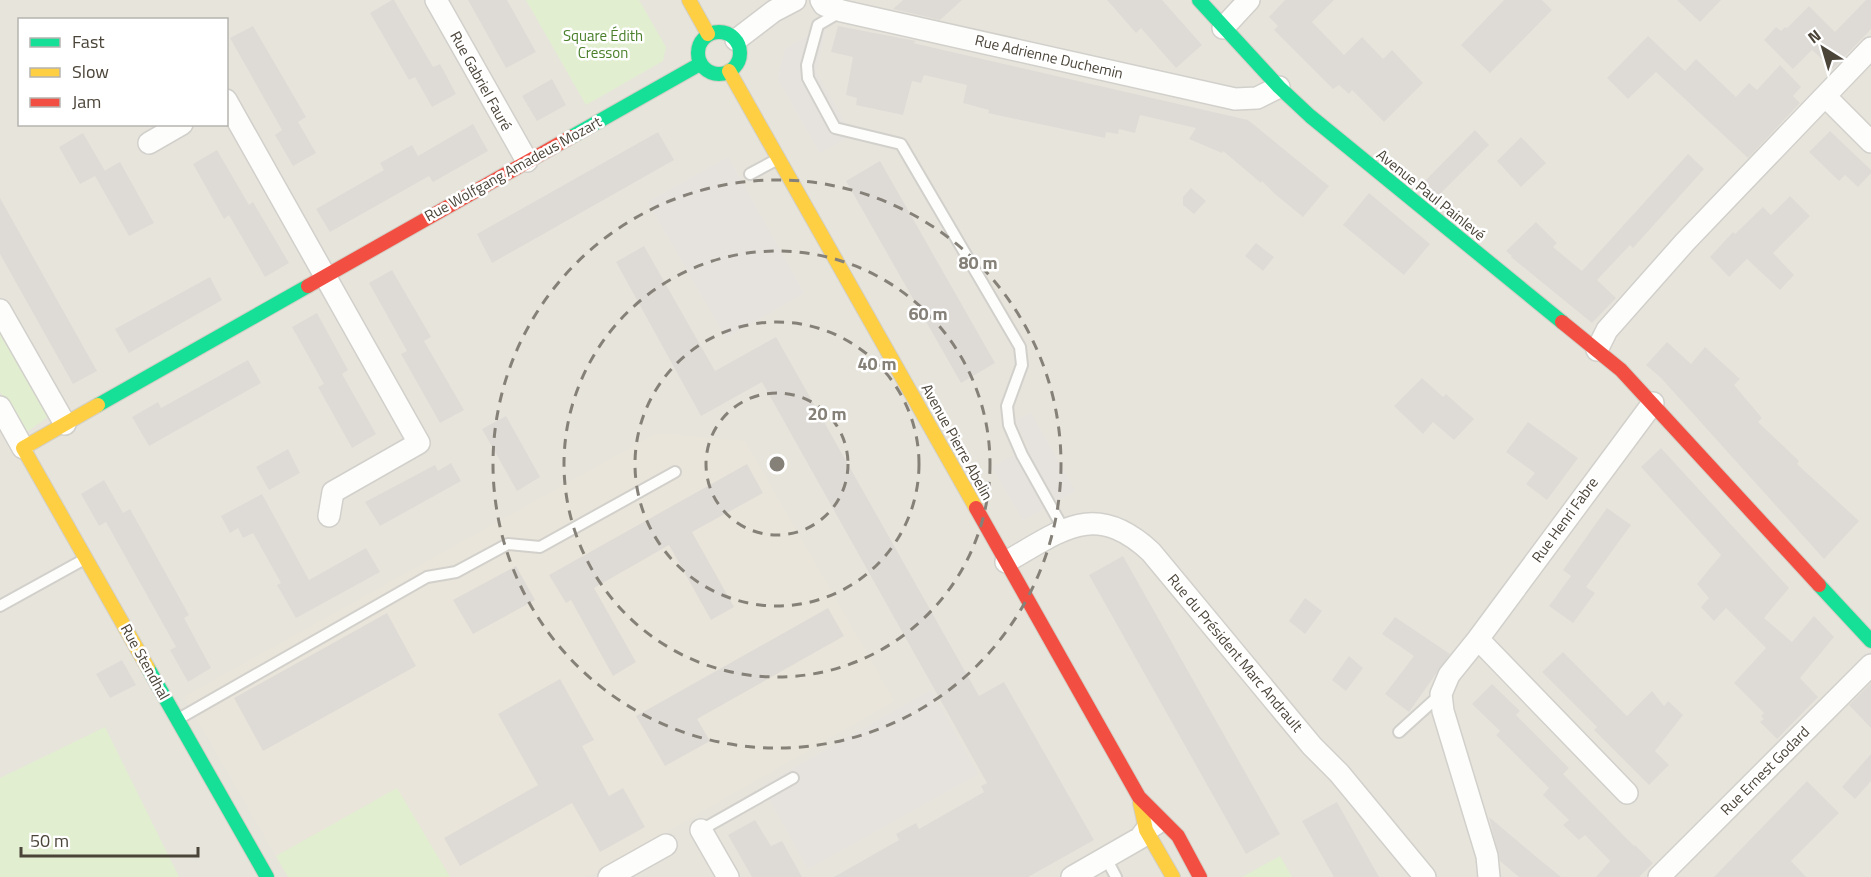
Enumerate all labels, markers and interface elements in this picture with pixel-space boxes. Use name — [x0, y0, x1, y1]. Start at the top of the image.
legend — [18, 18, 228, 126]
north arrow — [1793, 18, 1853, 78]
text: N — [1802, 23, 1826, 49]
park label: Square Édith Cresson — [563, 24, 643, 64]
street label: Rue Gabriel Fauré — [444, 27, 518, 135]
text: Fast — [72, 28, 105, 55]
street label: Rue Adrienne Duchemin — [973, 28, 1126, 85]
text: Slow — [72, 58, 109, 85]
text: Jam — [72, 88, 101, 115]
street label: Rue Wolfgang Amadeus Mozart — [420, 110, 606, 227]
street label: Avenue Paul Painlevé — [1372, 143, 1491, 246]
text: 80 m — [958, 249, 998, 276]
text: 60 m — [908, 300, 948, 327]
text: 40 m — [857, 350, 897, 377]
street label: Avenue Pierre Abelin — [916, 379, 999, 504]
text: 20 m — [807, 400, 847, 427]
centre of rings — [767, 454, 787, 474]
street label: Rue Henri Fabre — [1526, 472, 1604, 567]
street label: Rue du Président Marc Andrault — [1162, 569, 1309, 737]
street label: Rue Stendhal — [115, 619, 176, 704]
street label: Rue Ernest Godard — [1715, 721, 1815, 821]
scale bar — [21, 820, 198, 858]
text: 50 m — [30, 827, 69, 854]

